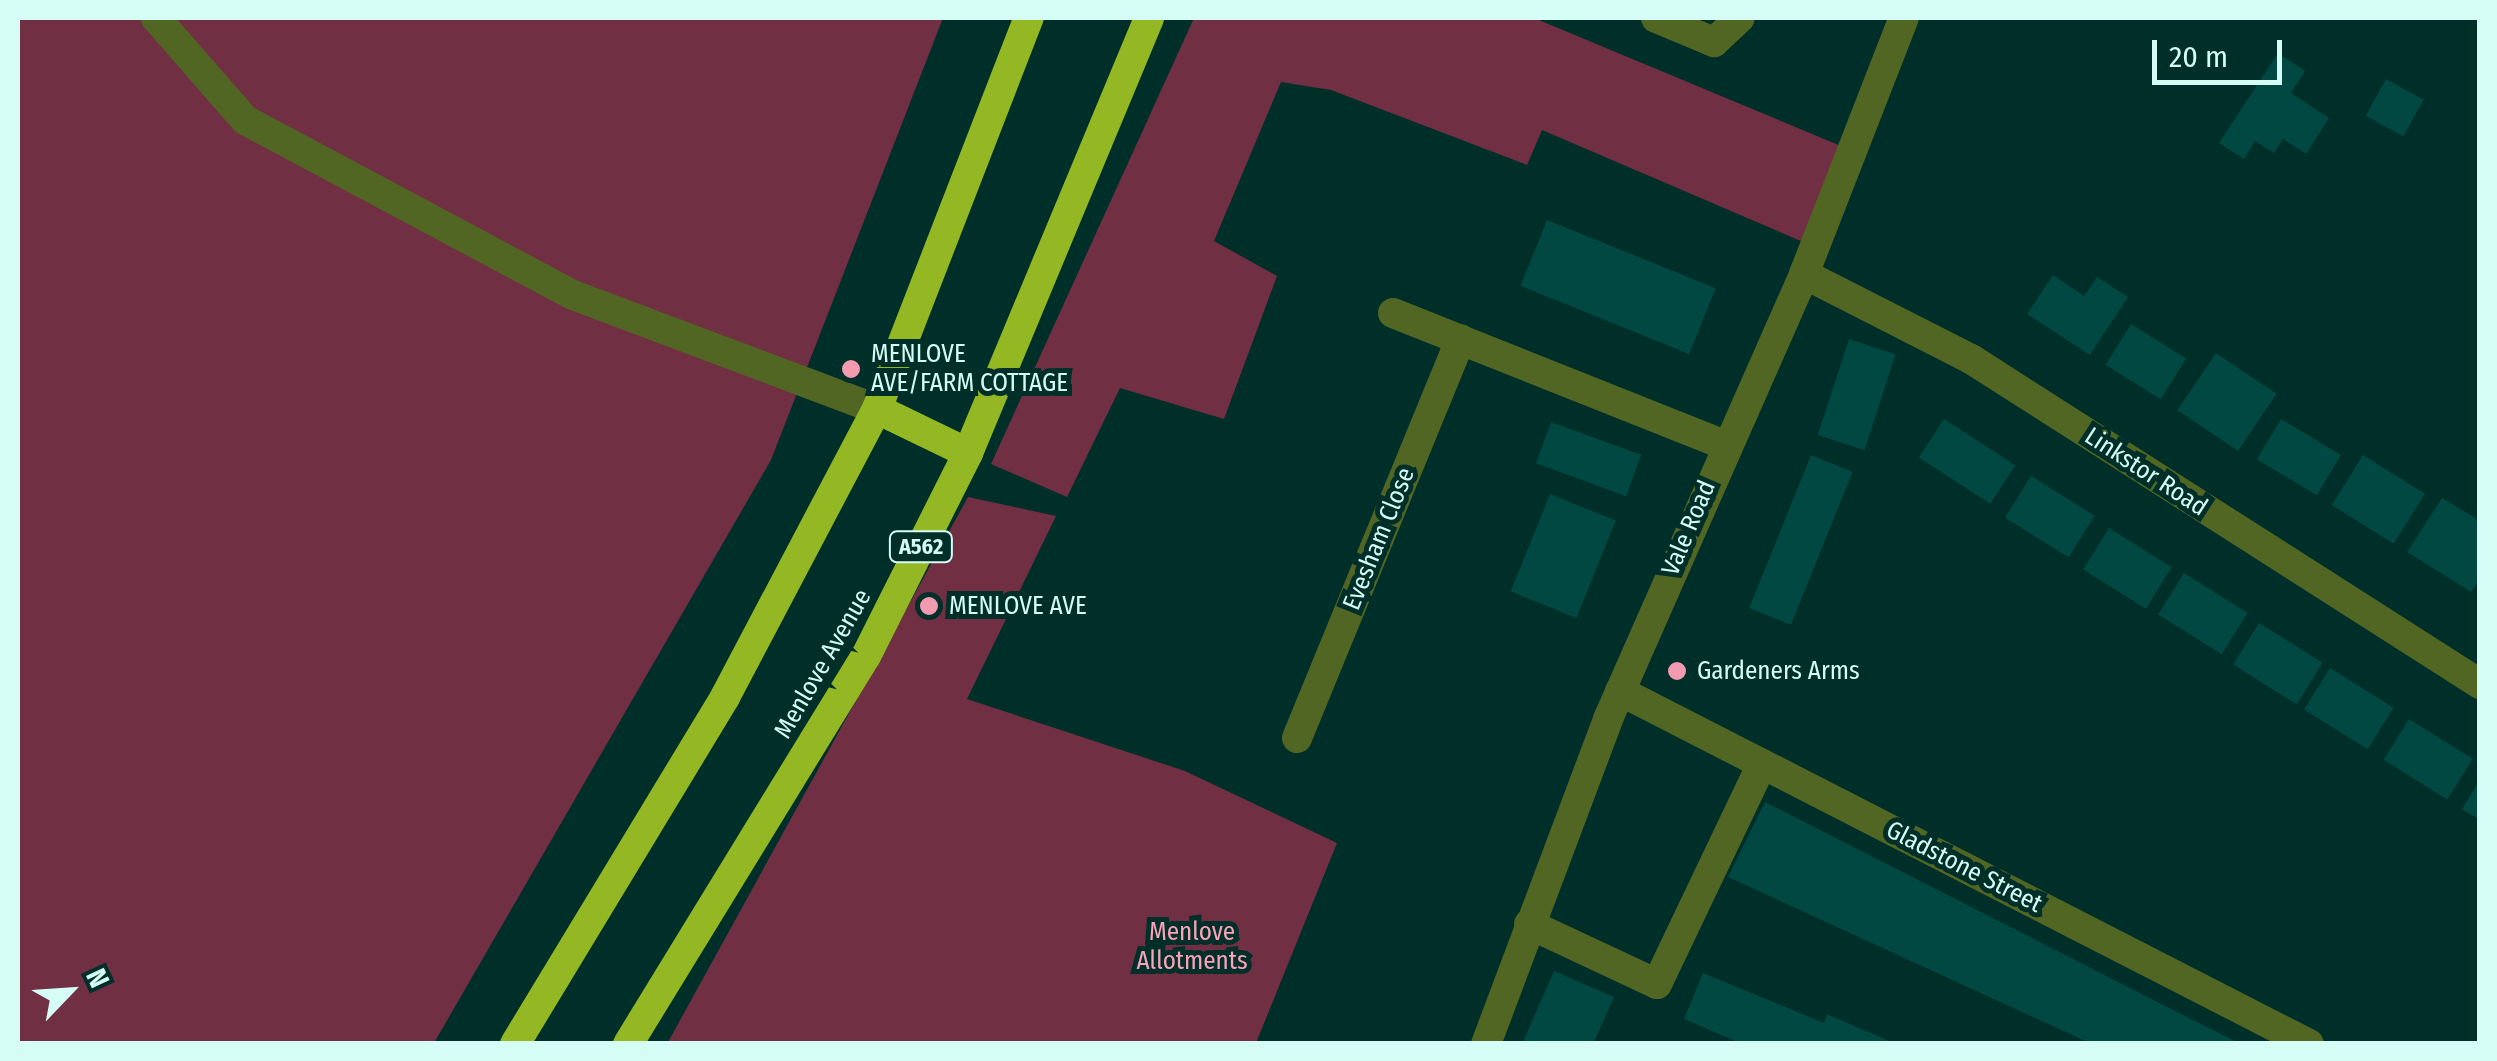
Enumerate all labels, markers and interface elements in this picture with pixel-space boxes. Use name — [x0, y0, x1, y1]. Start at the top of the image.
scale bar — [2157, 20, 2287, 82]
text: 20 m — [2169, 39, 2228, 75]
place label: MENLOVE AVE/FARM COTTAGE — [871, 340, 1068, 399]
marker: MENLOVE AVE/FARM COTTAGE — [840, 358, 862, 380]
street label: Linkstor Road — [2079, 421, 2213, 523]
street label: Evesham Close — [1337, 463, 1421, 615]
street label: Vale Road — [1656, 476, 1722, 580]
road number: A562 — [888, 530, 954, 564]
street label: Menlove Avenue — [768, 584, 878, 744]
place label: MENLOVE AVE — [949, 591, 1087, 621]
marker: MENLOVE AVE — [918, 595, 940, 617]
place label: Gardeners Arms — [1697, 656, 1860, 686]
marker: Gardeners Arms — [1666, 660, 1688, 682]
street label: Gladstone Street — [1881, 815, 2047, 919]
park label: Menlove Allotments — [1136, 918, 1248, 977]
north arrow — [20, 941, 120, 1041]
text: N — [79, 964, 116, 993]

